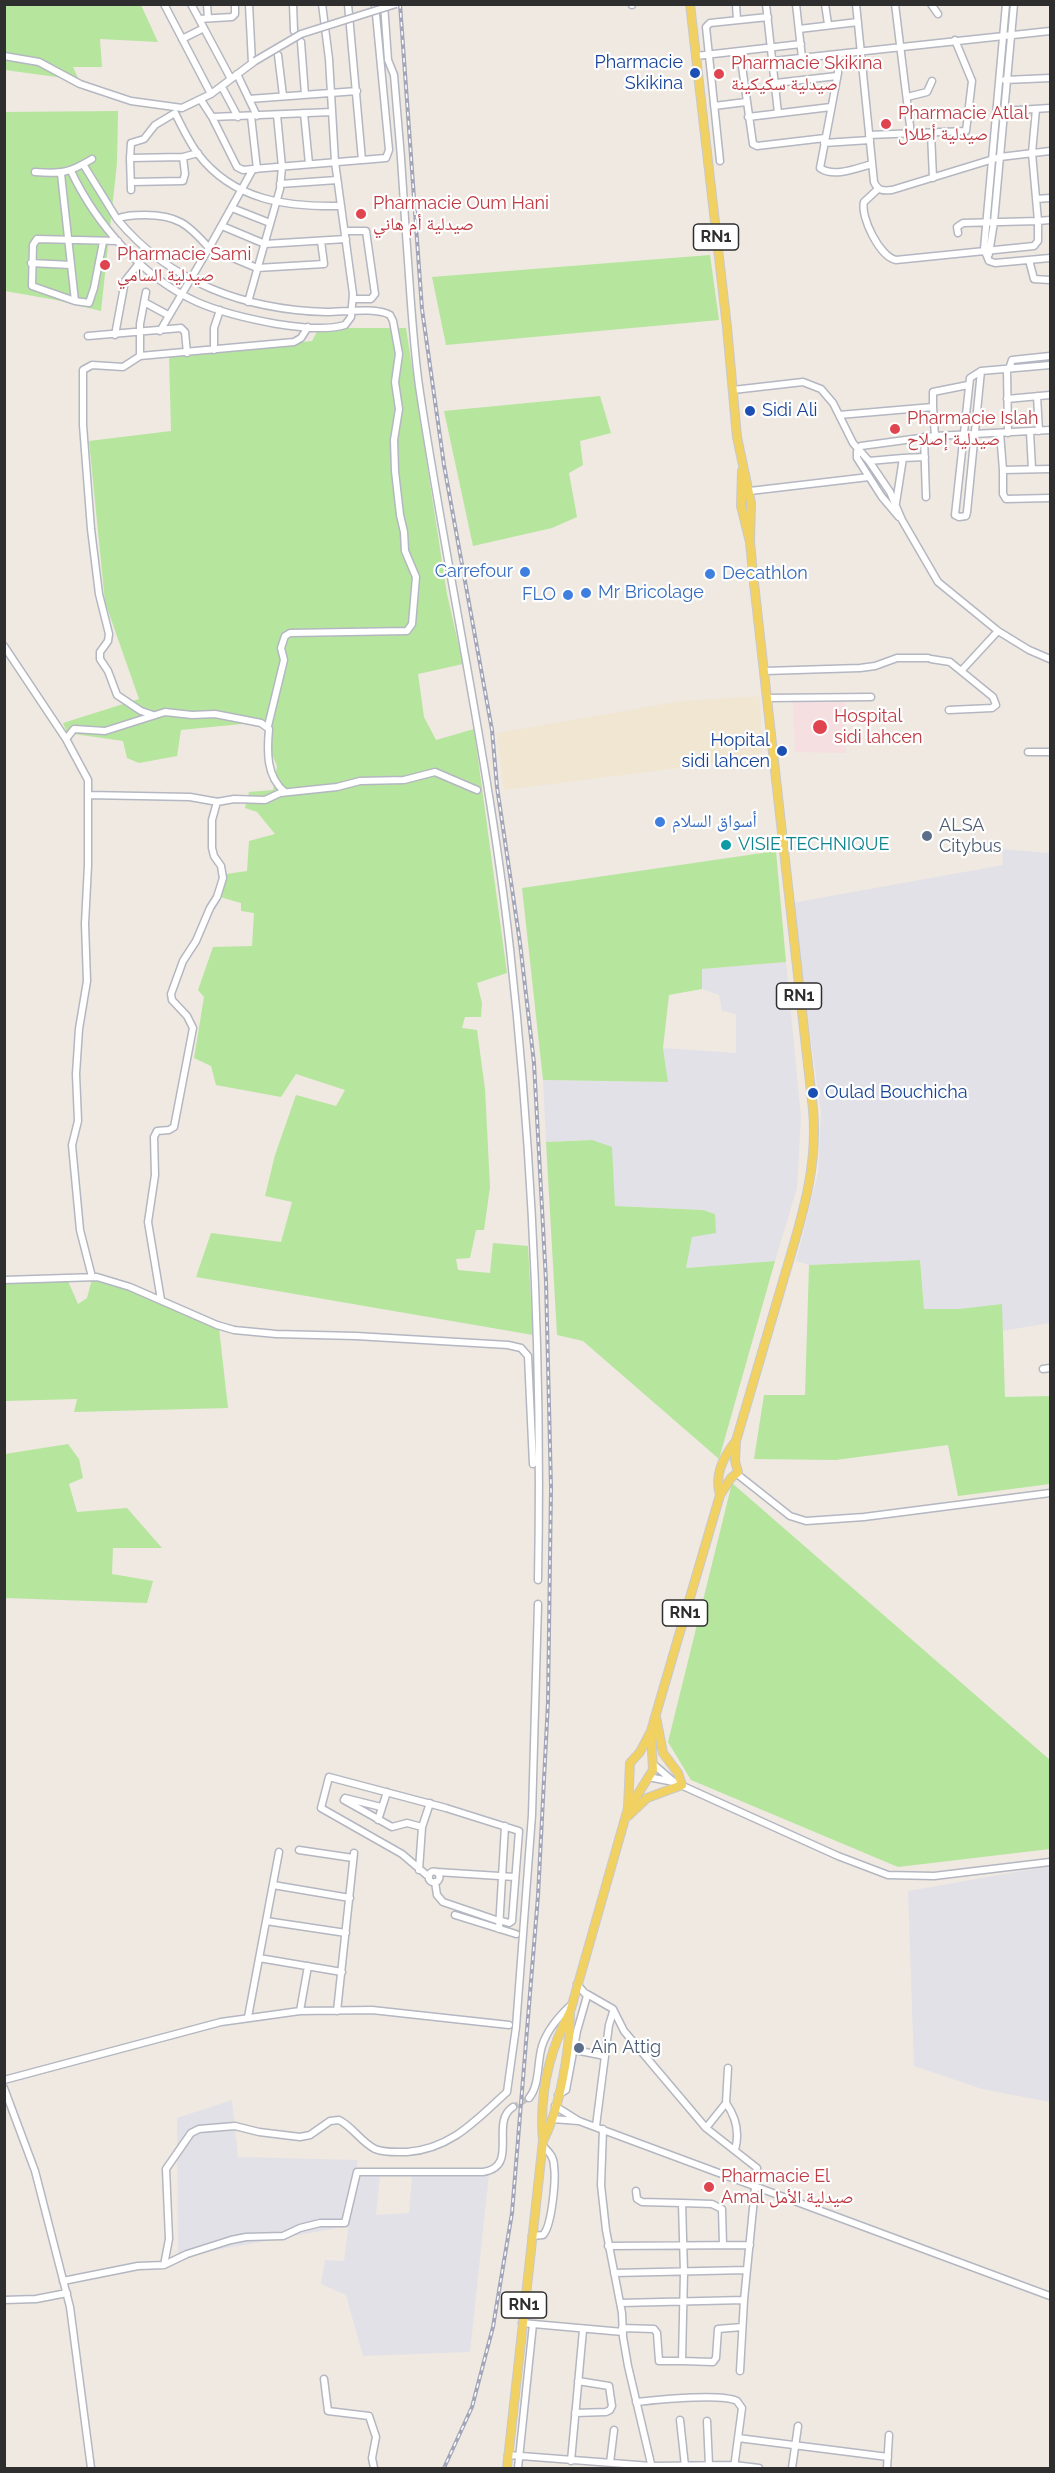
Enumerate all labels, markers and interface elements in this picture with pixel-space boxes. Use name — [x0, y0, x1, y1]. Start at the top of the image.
place label: Pharmacie Skikina — [594, 52, 683, 94]
place label: Pharmacie Skikina صيدلية سكيكينة — [731, 53, 882, 96]
marker: Pharmacie Skikina — [688, 66, 702, 80]
marker: Pharmacie Skikina صيدلية سكيكينة — [712, 67, 726, 81]
place label: Pharmacie Atlal صيدلية أطلال — [898, 103, 1029, 146]
marker: Pharmacie Atlal صيدلية أطلال — [879, 117, 893, 131]
place label: Pharmacie Oum Hani صيدلية أم هاني — [373, 193, 549, 236]
marker: Pharmacie Oum Hani صيدلية أم هاني — [354, 207, 368, 221]
road number: RN1 — [694, 224, 738, 250]
place label: Pharmacie Sami صيدلية السامي — [117, 244, 251, 286]
marker: Pharmacie Sami صيدلية السامي — [98, 258, 112, 272]
place label: Sidi Ali — [762, 400, 818, 422]
marker: Sidi Ali — [743, 404, 757, 418]
place label: Pharmacie Islah صيدلية إصلاح — [907, 408, 1038, 450]
marker: Pharmacie Islah صيدلية إصلاح — [888, 422, 902, 436]
place label: Carrefour — [435, 561, 513, 583]
place label: Decathlon — [722, 563, 808, 585]
marker: Carrefour — [518, 565, 532, 579]
marker: Decathlon — [703, 567, 717, 581]
place label: Mr Bricolage — [598, 582, 704, 604]
place label: FLO — [522, 584, 556, 606]
marker: Mr Bricolage — [579, 586, 593, 600]
marker: FLO — [561, 588, 575, 602]
place label: Hospital sidi lahcen — [834, 706, 922, 748]
marker: Hospital sidi lahcen — [811, 718, 829, 736]
place label: Hopital sidi lahcen — [682, 730, 770, 772]
marker: Hopital sidi lahcen — [775, 744, 789, 758]
place label: أسواق السلام — [672, 811, 757, 833]
marker: أسواق السلام — [653, 815, 667, 829]
place label: ALSA Citybus — [939, 815, 1002, 858]
marker: ALSA Citybus — [920, 829, 934, 843]
place label: VISIE TECHNIQUE — [738, 834, 889, 856]
marker: VISIE TECHNIQUE — [719, 838, 733, 852]
road number: RN1 — [776, 983, 822, 1009]
place label: Oulad Bouchicha — [825, 1082, 968, 1104]
marker: Oulad Bouchicha — [806, 1086, 820, 1100]
road number: RN1 — [662, 1600, 708, 1626]
place label: Ain Attig — [591, 2037, 661, 2059]
marker: Ain Attig — [572, 2041, 586, 2055]
place label: Pharmacie El Amal صيدلية الأمل — [721, 2166, 854, 2208]
marker: Pharmacie El Amal صيدلية الأمل — [702, 2180, 716, 2194]
road number: RN1 — [502, 2292, 546, 2318]

